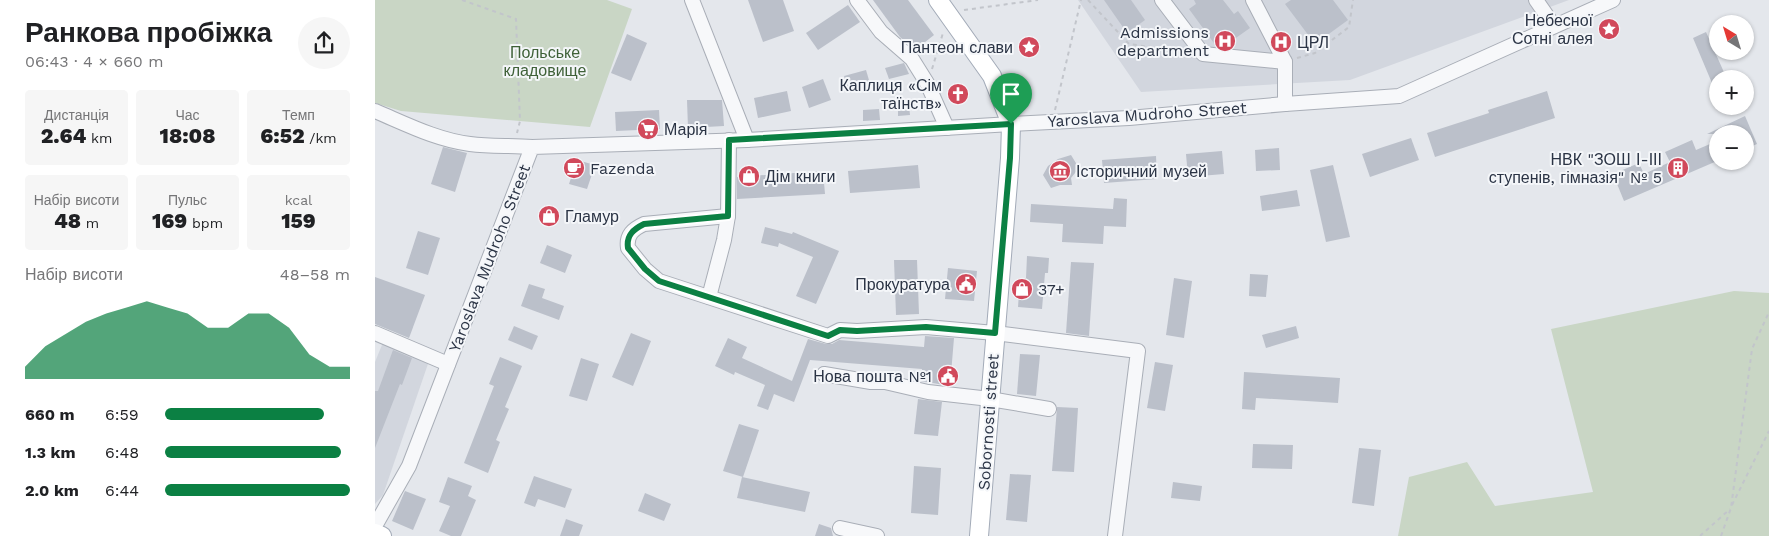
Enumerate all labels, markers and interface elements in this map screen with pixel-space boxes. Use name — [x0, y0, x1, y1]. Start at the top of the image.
place label: Небесної Сотні алея — [1512, 11, 1594, 48]
north arrow — [1709, 15, 1754, 60]
map controls — [1709, 15, 1754, 170]
text: Ранкова пробіжка — [25, 16, 272, 49]
button: share — [298, 17, 350, 69]
place icon: Небесної Сотні алея — [1597, 17, 1621, 41]
place label: Admissions department — [1117, 23, 1209, 60]
hospital icon: Admissions department — [1213, 29, 1237, 53]
hospital icon: ЦРЛ — [1269, 30, 1293, 54]
place label: ЦРЛ — [1297, 33, 1329, 52]
place icon: Пантеон слави — [1017, 35, 1041, 59]
place label: Пантеон слави — [901, 38, 1013, 57]
park label: Польське кладовище — [504, 43, 587, 80]
text: 06:43 · 4 × 660 m — [25, 52, 164, 71]
button: + — [1709, 70, 1754, 115]
pin — [990, 73, 1032, 124]
place label: Каплиця «Сім таїнств» — [840, 76, 942, 113]
icon: arrive — [997, 80, 1025, 108]
church icon: Каплиця «Сім таїнств» — [946, 82, 970, 106]
street label: Yaroslava Mudroho Street — [1047, 98, 1247, 131]
text: Дистанція — [44, 107, 109, 123]
text: Час — [175, 107, 200, 123]
text: Темп — [282, 107, 315, 123]
supermarket icon: Марія — [636, 117, 660, 141]
place label: Марія — [664, 120, 708, 139]
text: 2.64 — [41, 123, 86, 148]
text: 18:08 — [160, 123, 215, 148]
text: 6:52 — [260, 123, 305, 148]
button: − — [1709, 125, 1754, 170]
text: km — [86, 130, 112, 146]
text: /km — [305, 130, 337, 146]
place label: НВК "ЗОШ І-ІІІ ступенів, гімназія" № 5 — [1489, 150, 1662, 187]
cafe icon: Fazenda — [562, 156, 586, 180]
building icon: НВК "ЗОШ І-ІІІ ступенів, гімназія" № 5 — [1666, 156, 1690, 180]
place label: Fazenda — [590, 159, 655, 178]
museum icon: Історичний музей — [1048, 159, 1072, 183]
street label: Yaroslava Mudroho Street — [445, 161, 534, 355]
place label: Історичний музей — [1076, 162, 1207, 181]
shop icon: Дім книги — [737, 164, 761, 188]
place label: Дім книги — [765, 167, 835, 186]
text: Набір висоти — [34, 192, 119, 208]
text: Пульс — [168, 192, 207, 208]
text: kcal — [285, 192, 312, 208]
shop icon: Гламур — [537, 204, 561, 228]
place label: Гламур — [565, 207, 619, 226]
text: 48 — [54, 208, 81, 233]
text: 169 — [152, 208, 187, 233]
text: 159 — [281, 208, 316, 233]
text: m — [81, 215, 99, 231]
text: bpm — [187, 215, 223, 231]
text: Набір висоти — [25, 265, 123, 284]
text: 48–58 m — [280, 265, 350, 284]
public building icon: Прокуратура — [954, 272, 978, 296]
place label: Прокуратура — [855, 275, 950, 294]
shop icon: 37+ — [1010, 277, 1034, 301]
place label: 37+ — [1038, 280, 1065, 299]
street label: Sobornosti street — [974, 353, 1003, 491]
public building icon: Нова пошта №1 — [936, 364, 960, 388]
place label: Нова пошта №1 — [813, 367, 932, 386]
text: 660 m — [25, 405, 75, 424]
text: 6:59 — [105, 405, 139, 424]
text: 1.3 km — [25, 443, 76, 462]
text: 6:48 — [105, 443, 139, 462]
text: 2.0 km — [25, 481, 79, 500]
text: 6:44 — [105, 481, 139, 500]

